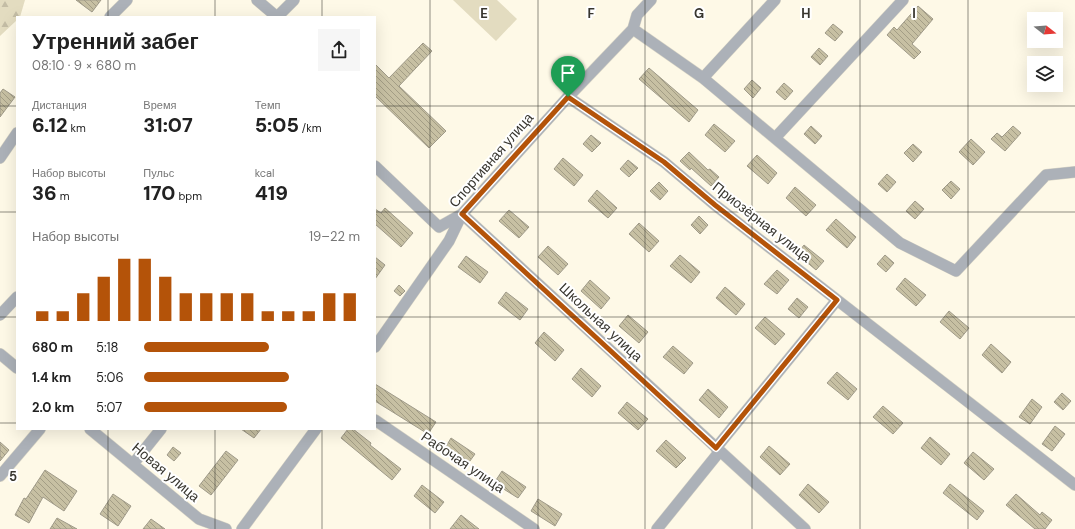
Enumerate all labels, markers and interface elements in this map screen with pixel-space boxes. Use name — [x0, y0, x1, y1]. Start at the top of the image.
text: E — [480, 5, 488, 22]
text: F — [587, 5, 595, 22]
text: G — [694, 5, 704, 22]
text: H — [801, 5, 811, 22]
text: I — [912, 5, 916, 22]
north arrow — [1027, 12, 1063, 48]
map controls — [1027, 12, 1063, 92]
text: Утренний забег — [32, 27, 199, 56]
button: share — [318, 29, 360, 71]
pin — [551, 56, 585, 97]
button: layers — [1027, 56, 1063, 92]
text: 08:10 · 9 × 680 m — [32, 57, 136, 74]
icon: arrive — [557, 62, 579, 84]
text: Дистанция — [32, 98, 87, 112]
text: Время — [143, 98, 176, 112]
text: Темп — [255, 98, 280, 112]
street label: Спортивная улица — [445, 109, 537, 211]
text: 6.12 — [32, 112, 67, 138]
text: 31:07 — [143, 112, 193, 138]
text: 5:05 — [255, 112, 299, 138]
text: km — [67, 121, 86, 135]
text: /km — [299, 121, 322, 135]
text: Набор высоты — [32, 166, 106, 180]
text: Пульс — [143, 166, 174, 180]
text: kcal — [255, 166, 275, 180]
street label: Приозёрная улица — [709, 178, 815, 266]
text: 36 — [32, 180, 57, 206]
text: 170 — [143, 180, 175, 206]
text: 419 — [255, 180, 288, 206]
text: m — [57, 189, 70, 203]
text: bpm — [175, 189, 202, 203]
text: Набор высоты — [32, 228, 119, 245]
text: 19–22 m — [309, 228, 360, 245]
street label: Школьная улица — [556, 279, 647, 365]
text: 680 m — [32, 339, 73, 356]
text: 5:18 — [96, 339, 119, 356]
text: 1.4 km — [32, 369, 71, 386]
text: 5:06 — [96, 369, 124, 386]
text: 2.0 km — [32, 399, 74, 416]
text: 5:07 — [96, 399, 122, 416]
street label: Рабочая улица — [418, 427, 508, 497]
street label: Новая улица — [129, 439, 204, 506]
text: 5 — [9, 468, 17, 485]

